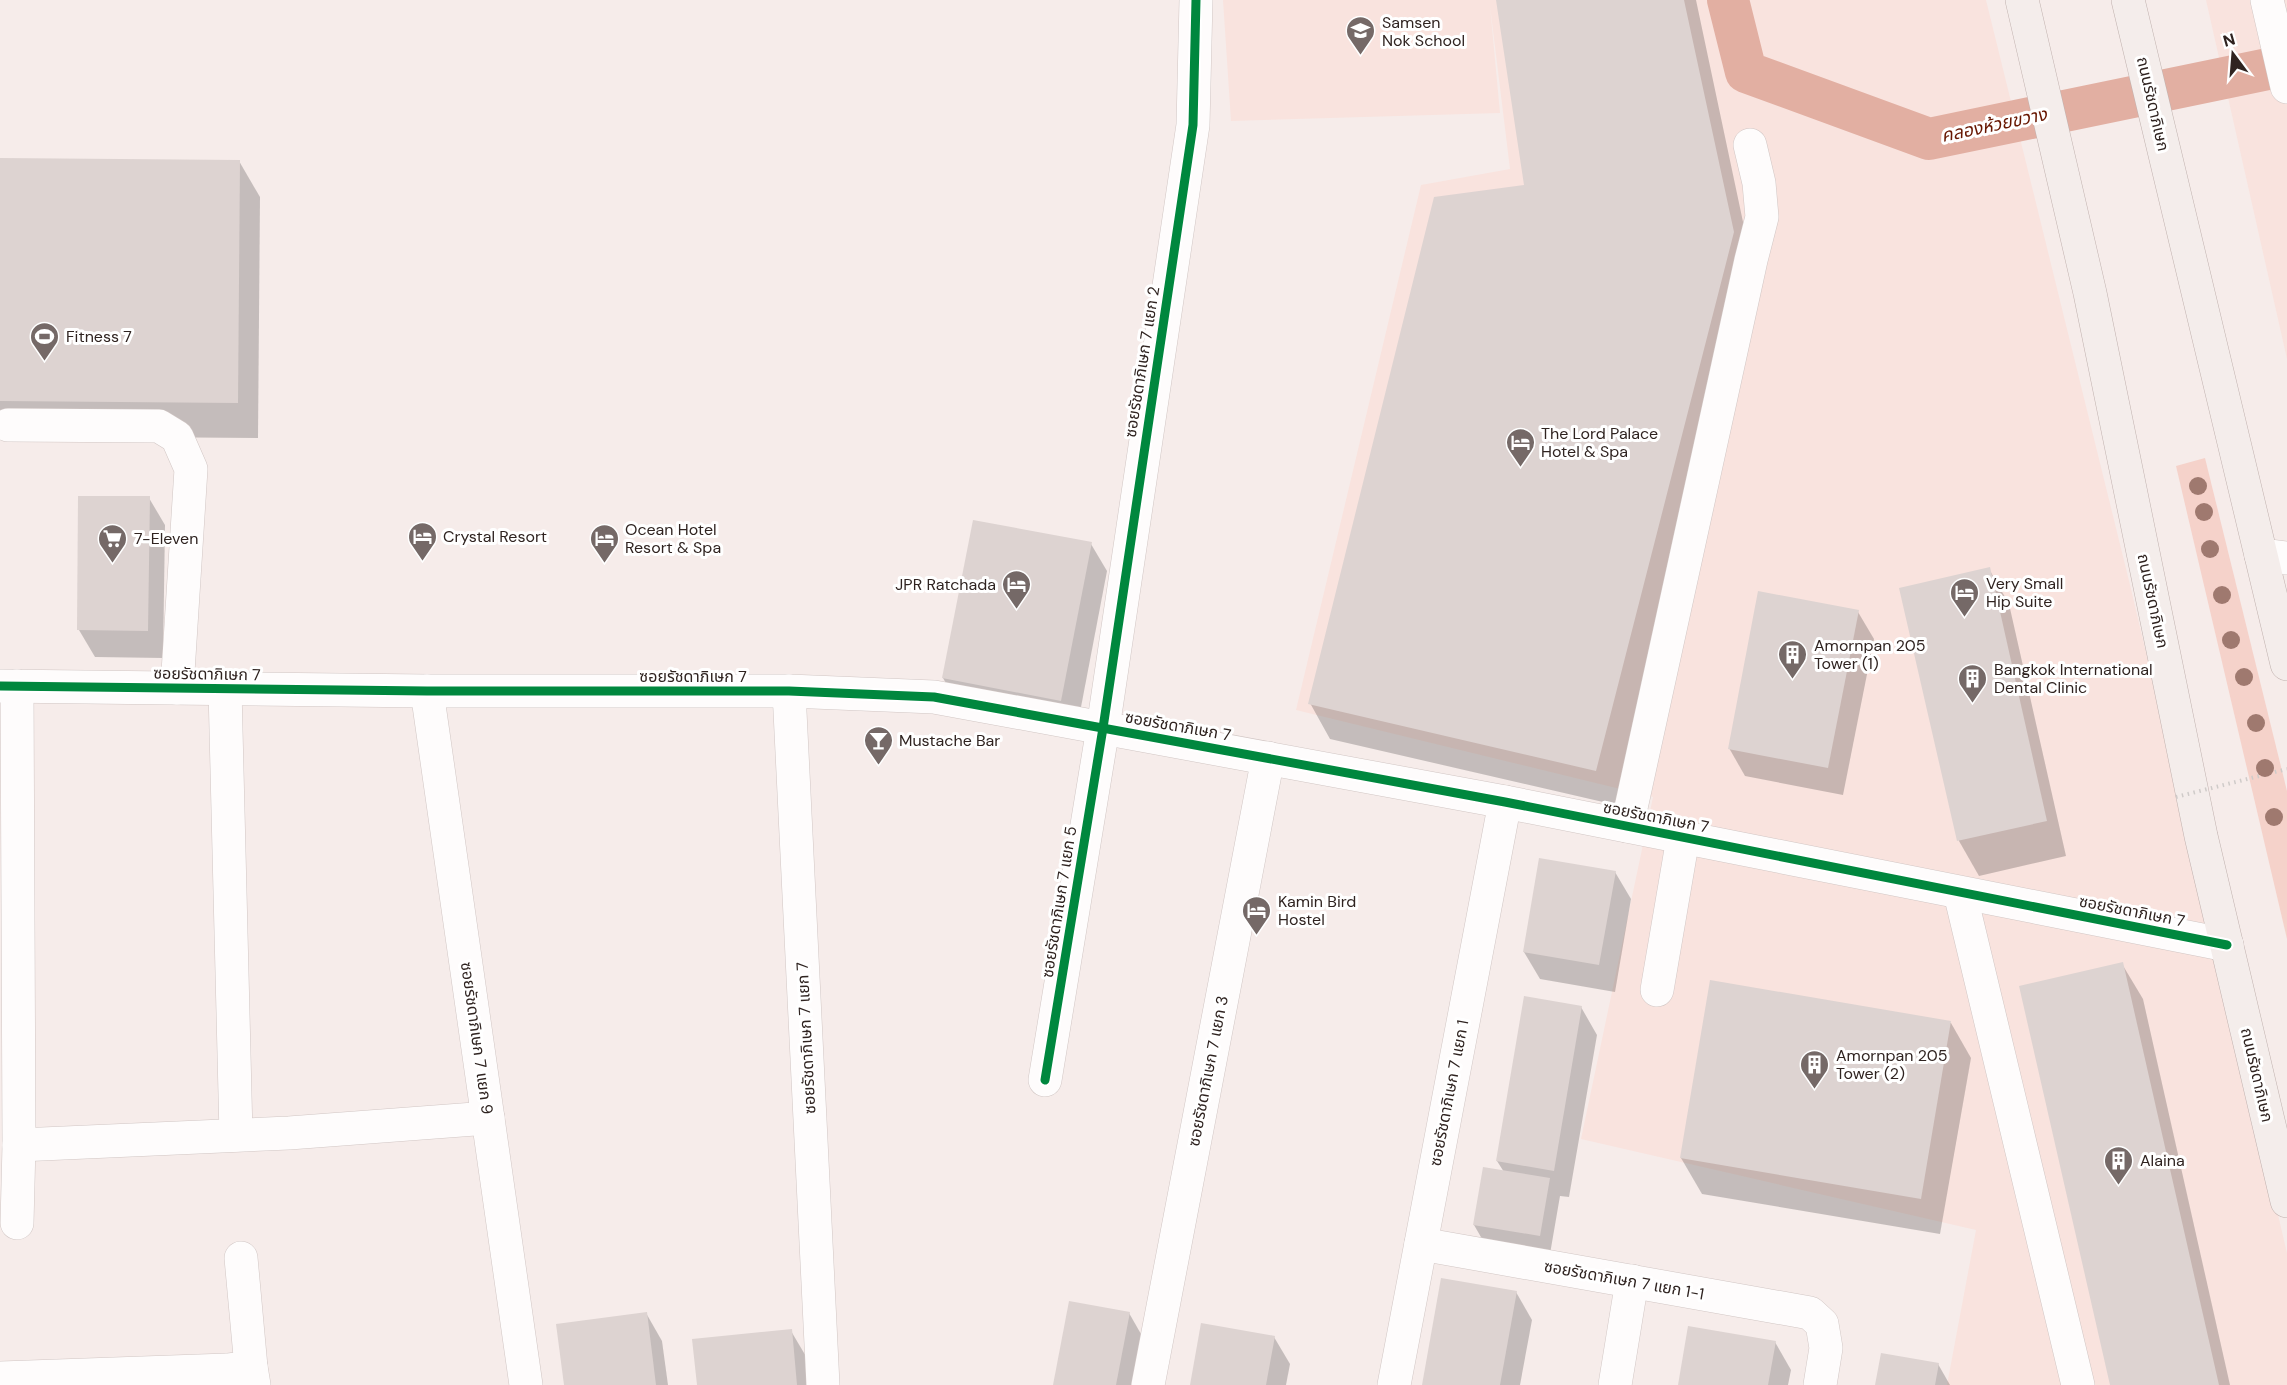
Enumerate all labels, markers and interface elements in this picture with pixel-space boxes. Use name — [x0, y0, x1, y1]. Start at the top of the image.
place label: Samsen Nok School — [1382, 12, 1465, 51]
school or university icon: Samsen Nok School — [1345, 15, 1377, 57]
north arrow — [2203, 24, 2263, 84]
text: N — [2220, 28, 2238, 52]
street label: ถนนรัชดาภิเษก — [2132, 55, 2174, 153]
water label: คลองห้วยขวาง — [1939, 102, 2050, 148]
street label: ซอยรัชดาภิเษก 7 แยก 2 — [1120, 285, 1164, 439]
sports icon: Fitness 7 — [29, 320, 61, 362]
place label: Fitness 7 — [66, 326, 132, 347]
place label: The Lord Palace Hotel & Spa — [1541, 423, 1658, 462]
hotel icon: The Lord Palace Hotel & Spa — [1504, 426, 1536, 468]
place label: Ocean Hotel Resort & Spa — [625, 519, 721, 558]
hotel icon: Crystal Resort — [406, 520, 438, 562]
supermarket icon: 7-Eleven — [97, 522, 129, 564]
hotel icon: Ocean Hotel Resort & Spa — [588, 522, 620, 564]
place label: Crystal Resort — [443, 526, 547, 547]
place label: 7-Eleven — [134, 528, 198, 549]
street label: ถนนรัชดาภิเษก — [2133, 552, 2173, 650]
hotel icon: JPR Ratchada — [1001, 568, 1033, 610]
place label: Very Small Hip Suite — [1986, 573, 2063, 612]
place label: JPR Ratchada — [895, 574, 996, 595]
hotel icon: Very Small Hip Suite — [1949, 576, 1981, 618]
place label: Amornpan 205 Tower (1) — [1814, 635, 1925, 674]
building icon: Amornpan 205 Tower (1) — [1777, 638, 1809, 680]
place label: Bangkok International Dental Clinic — [1994, 659, 2152, 698]
building icon: Bangkok International Dental Clinic — [1957, 662, 1989, 704]
street label: ซอยรัชดาภิเษก 7 — [153, 663, 261, 685]
street label: ซอยรัชดาภิเษก 7 — [639, 666, 747, 687]
street label: ซอยรัชดาภิเษก 7 — [1123, 706, 1233, 746]
bar icon: Mustache Bar — [862, 724, 894, 766]
place label: Mustache Bar — [899, 730, 1000, 751]
street label: ซอยรัชดาภิเษก 7 — [1601, 796, 1711, 838]
street label: ซอยรัชดาภิเษก 7 แยก 5 — [1037, 825, 1081, 979]
street label: ซอยรัชดาภิเษก 7 — [2077, 890, 2187, 932]
place label: Kamin Bird Hostel — [1278, 891, 1356, 930]
hotel icon: Kamin Bird Hostel — [1241, 894, 1273, 936]
street label: ซอยรัชดาภิเษก 7 แยก 9 — [456, 960, 498, 1116]
street label: ซอยรัชดาภิเษก 7 แยก 7 — [792, 961, 820, 1115]
street label: ซอยรัชดาภิเษก 7 แยก 3 — [1183, 994, 1233, 1148]
street label: ซอยรัชดาภิเษก 7 แยก 1 — [1425, 1018, 1473, 1168]
street label: ถนนรัชดาภิเษก — [2236, 1026, 2278, 1124]
place label: Amornpan 205 Tower (2) — [1836, 1045, 1947, 1084]
building icon: Amornpan 205 Tower (2) — [1799, 1048, 1831, 1090]
building icon: Alaina — [2103, 1144, 2135, 1186]
place label: Alaina — [2140, 1150, 2185, 1171]
street label: ซอยรัชดาภิเษก 7 แยก 1-1 — [1542, 1256, 1706, 1304]

